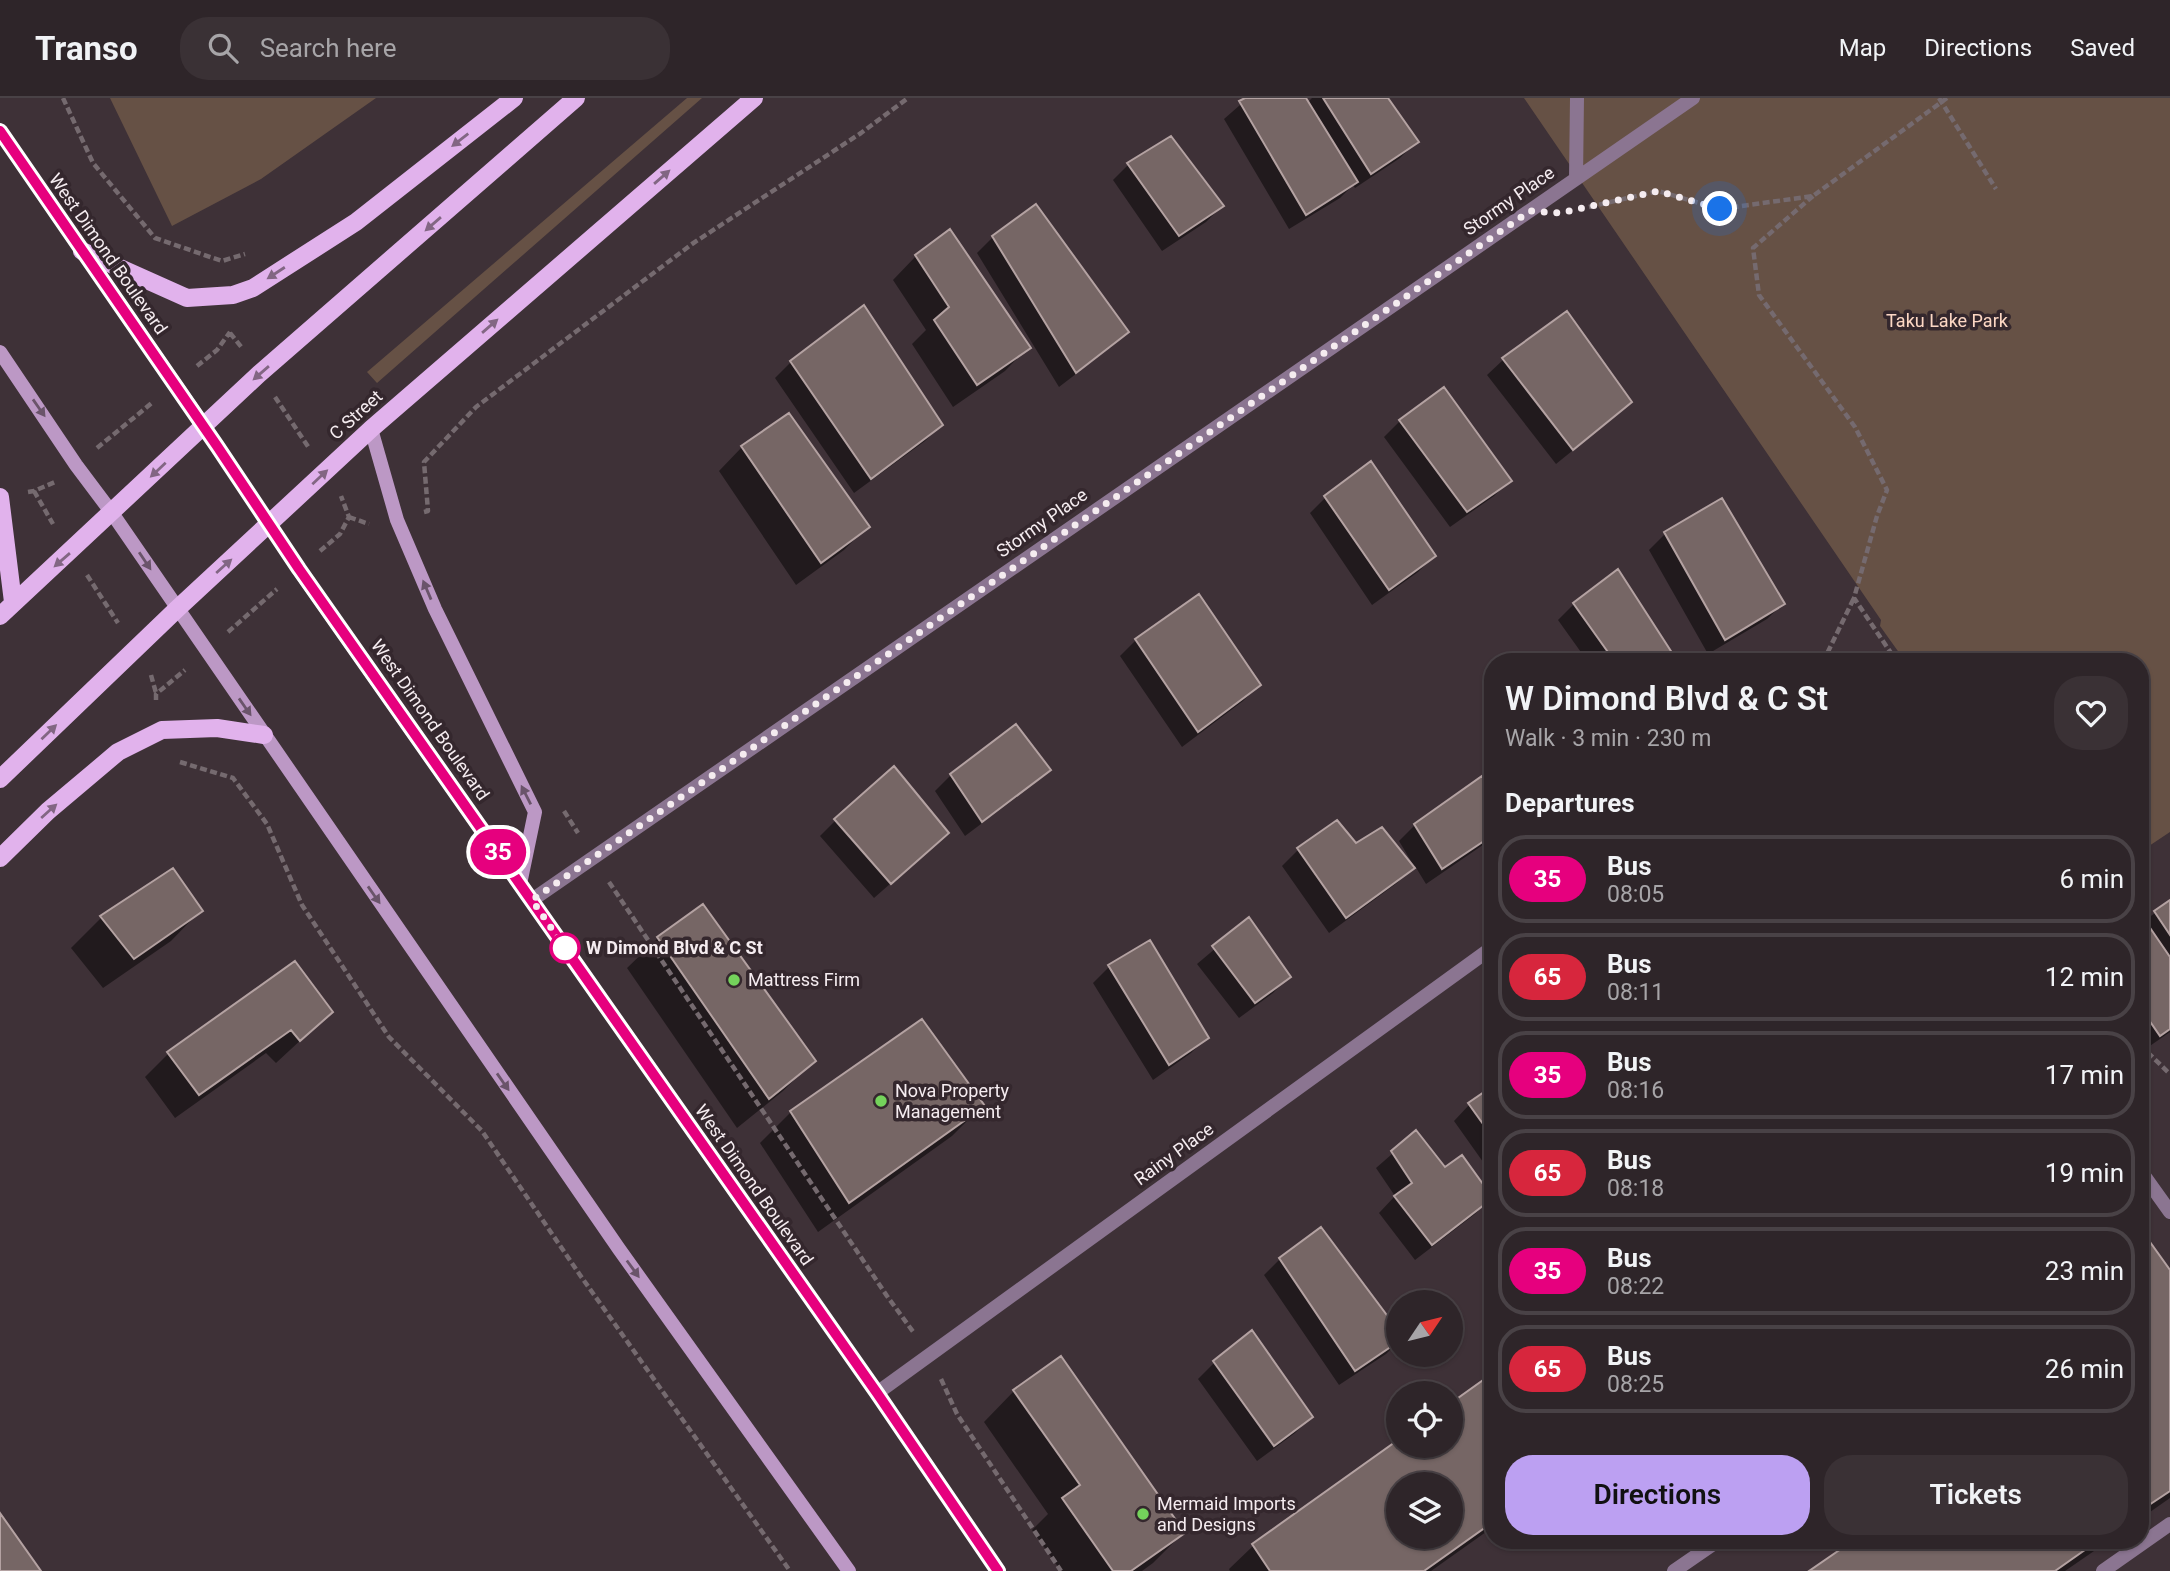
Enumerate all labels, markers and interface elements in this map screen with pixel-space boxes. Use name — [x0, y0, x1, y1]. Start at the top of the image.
search box — [180, 17, 670, 80]
text: Transo — [35, 29, 138, 68]
icon: search — [204, 29, 242, 67]
text: Search here — [260, 33, 396, 63]
text: Map — [1839, 34, 1886, 62]
text: Directions — [1924, 34, 2032, 62]
text: Saved — [2070, 34, 2135, 62]
one-way arrow — [451, 133, 469, 147]
street label: Stormy Place — [1459, 162, 1558, 240]
street label: West Dimond Boulevard — [45, 169, 172, 338]
one-way arrow — [654, 170, 671, 185]
your location — [1702, 191, 1737, 226]
one-way arrow — [424, 216, 441, 231]
one-way arrow — [266, 267, 286, 280]
park label: Taku Lake Park — [1886, 310, 2009, 331]
one-way arrow — [481, 318, 499, 334]
one-way arrow — [252, 365, 270, 381]
street label: C Street — [325, 385, 386, 444]
one-way arrow — [32, 399, 46, 417]
one-way arrow — [150, 461, 167, 477]
one-way arrow — [311, 469, 328, 485]
street label: Stormy Place — [992, 484, 1091, 562]
one-way arrow — [138, 551, 151, 571]
one-way arrow — [53, 552, 71, 568]
one-way arrow — [215, 558, 233, 574]
one-way arrow — [421, 580, 432, 601]
street label: West Dimond Boulevard — [367, 635, 494, 804]
button: heart — [2054, 676, 2128, 750]
text: W Dimond Blvd & C St — [1505, 679, 1828, 718]
one-way arrow — [238, 698, 252, 716]
one-way arrow — [40, 724, 57, 740]
text: Walk · 3 min · 230 m — [1505, 725, 1711, 752]
one-way arrow — [521, 785, 532, 805]
text: Departures — [1505, 788, 1635, 818]
one-way arrow — [40, 803, 58, 819]
line badge: 35 — [466, 829, 530, 875]
text: 35 — [484, 838, 512, 866]
text: Bus — [1607, 851, 1652, 881]
text: 6 min — [2059, 864, 2124, 894]
text: 35 — [1534, 865, 1561, 893]
text: 08:05 — [1607, 881, 1664, 908]
one-way arrow — [367, 885, 380, 904]
marker: W Dimond Blvd & C St — [550, 933, 580, 963]
place label: W Dimond Blvd & C St — [586, 937, 763, 958]
text: Bus — [1607, 949, 1652, 979]
text: 12 min — [2045, 962, 2124, 992]
text: 65 — [1534, 963, 1561, 991]
place label: Mattress Firm — [748, 969, 860, 990]
marker: Mattress Firm — [726, 972, 742, 988]
text: 08:11 — [1607, 979, 1664, 1006]
text: Bus — [1607, 1047, 1652, 1077]
text: 17 min — [2045, 1060, 2124, 1090]
text: 35 — [1534, 1061, 1561, 1089]
one-way arrow — [496, 1073, 510, 1091]
text: 08:16 — [1607, 1077, 1664, 1104]
place label: Nova Property Management — [895, 1080, 1009, 1122]
marker: Nova Property Management — [873, 1093, 889, 1109]
street label: West Dimond Boulevard — [691, 1100, 818, 1269]
street label: Rainy Place — [1130, 1118, 1217, 1189]
text: Bus — [1607, 1145, 1652, 1175]
text: 19 min — [2045, 1158, 2124, 1188]
text: 65 — [1534, 1159, 1561, 1187]
text: 08:18 — [1607, 1175, 1664, 1202]
text: Bus — [1607, 1243, 1652, 1273]
text: 23 min — [2045, 1256, 2124, 1286]
text: 35 — [1534, 1257, 1561, 1285]
one-way arrow — [626, 1260, 640, 1278]
text: 08:22 — [1607, 1273, 1664, 1300]
north arrow — [1386, 1290, 1463, 1367]
map controls — [1386, 1290, 1463, 1549]
text: Bus — [1607, 1341, 1652, 1371]
text: 26 min — [2045, 1354, 2124, 1384]
text: 65 — [1534, 1355, 1561, 1383]
text: 08:25 — [1607, 1371, 1664, 1398]
button: locate — [1386, 1381, 1463, 1458]
button: Directions — [1505, 1455, 1810, 1535]
button: Tickets — [1824, 1455, 2128, 1535]
button: layers — [1386, 1472, 1463, 1549]
place label: Mermaid Imports and Designs — [1157, 1493, 1296, 1535]
marker: Mermaid Imports and Designs — [1135, 1506, 1151, 1522]

